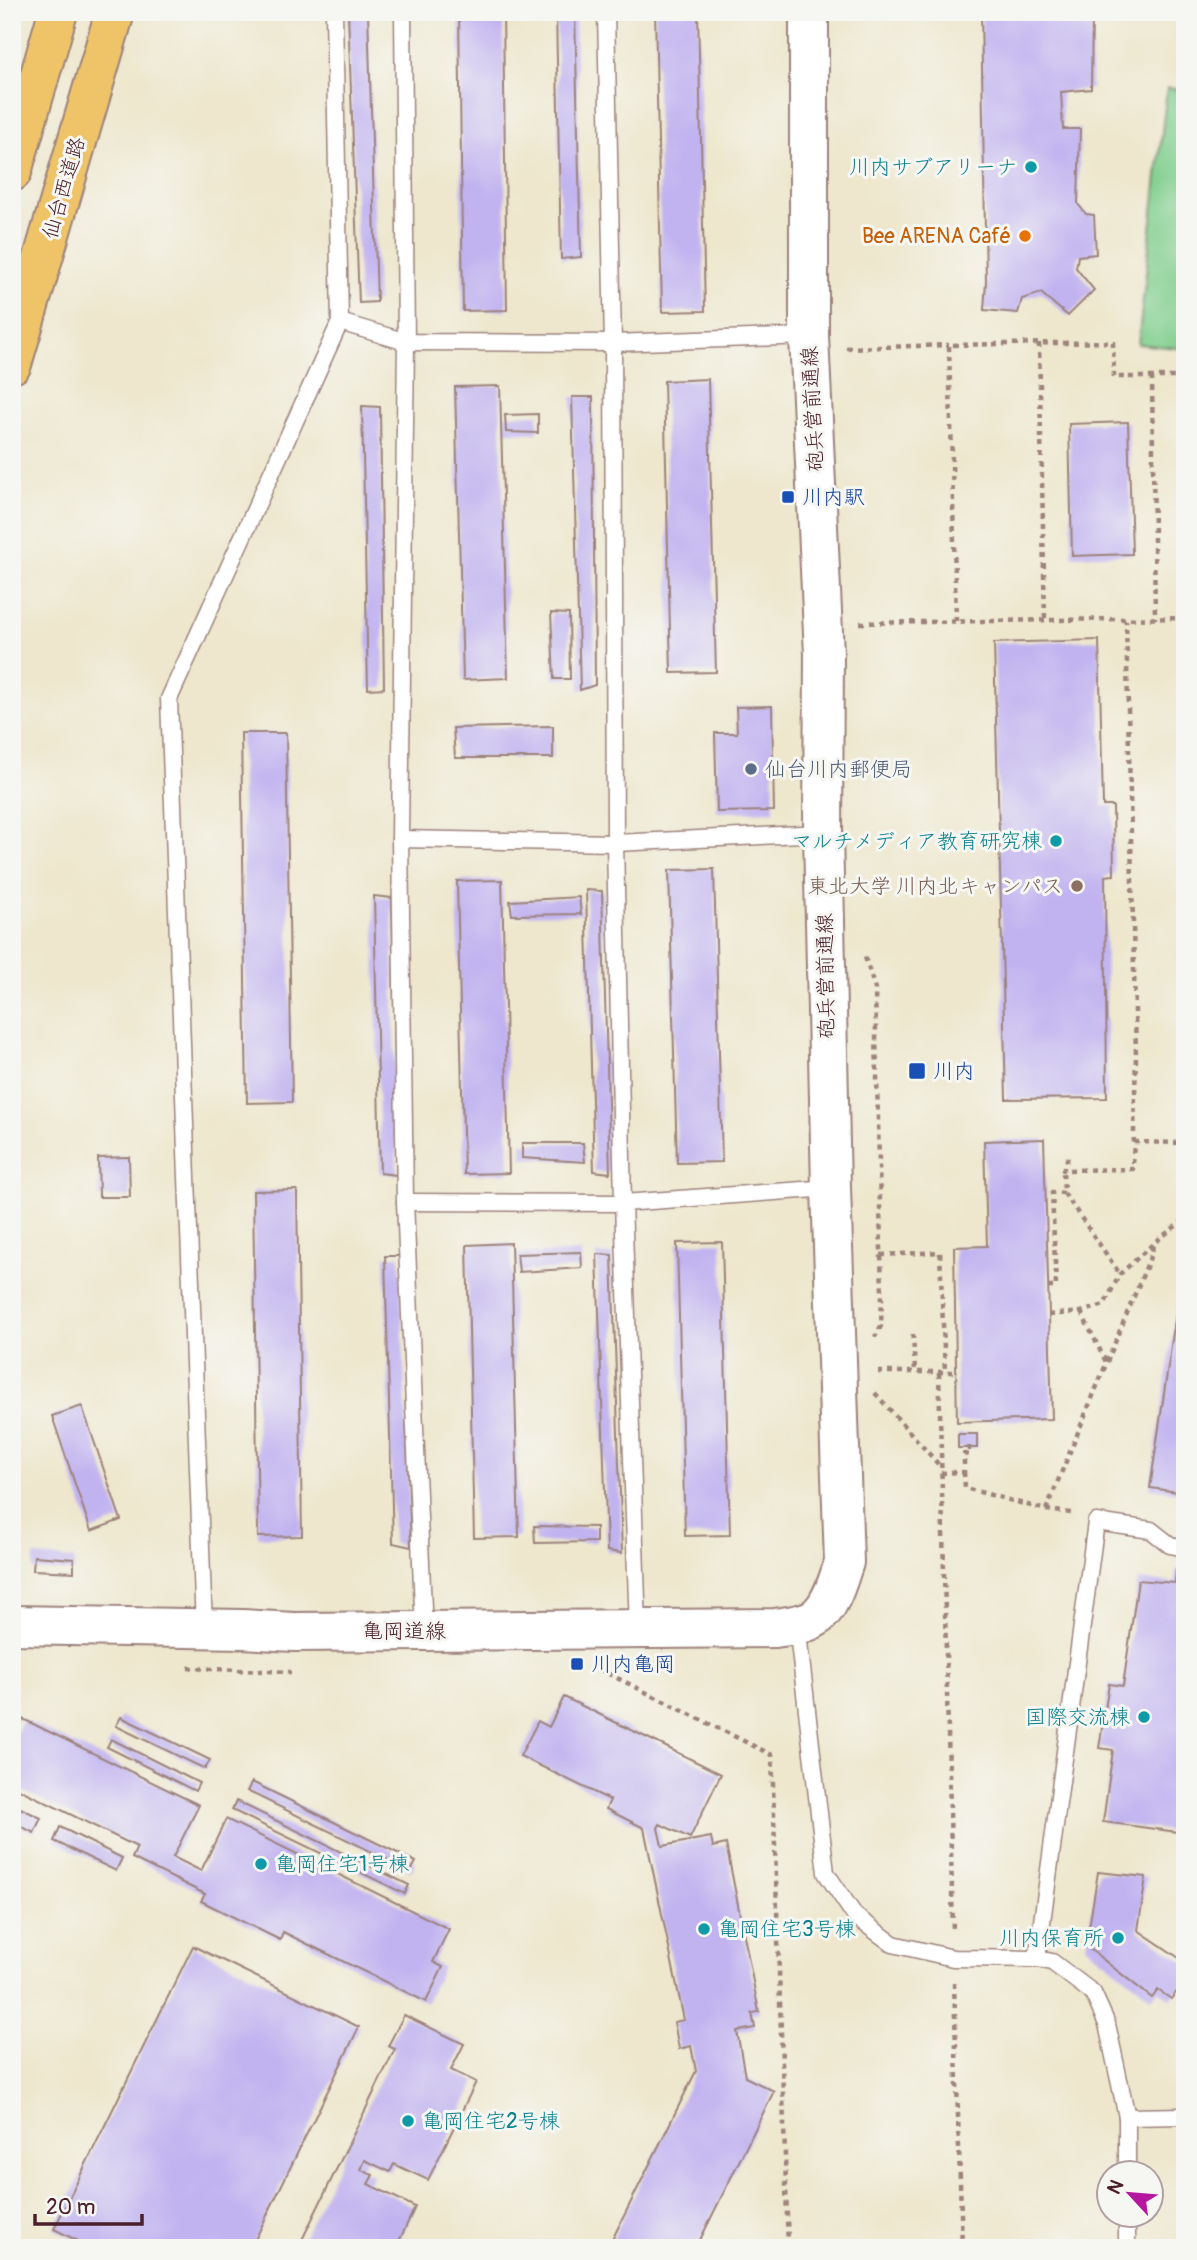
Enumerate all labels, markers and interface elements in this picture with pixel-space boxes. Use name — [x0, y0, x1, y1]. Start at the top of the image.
street label: 仙台西道路 — [37, 134, 91, 242]
place label: 川内サブアリーナ — [849, 154, 1017, 181]
marker: 川内サブアリーナ — [1023, 159, 1039, 175]
place label: Bee ARENA Café — [862, 223, 1011, 250]
marker: Bee ARENA Café — [1017, 228, 1033, 244]
street label: 砲兵営前通線 — [796, 345, 830, 473]
place label: 川内駅 — [802, 484, 865, 511]
marker: 川内駅 — [780, 489, 796, 505]
place label: 仙台川内郵便局 — [765, 756, 912, 783]
marker: 仙台川内郵便局 — [743, 761, 759, 777]
place label: マルチメディア教育研究棟 — [791, 828, 1042, 855]
marker: マルチメディア教育研究棟 — [1048, 833, 1064, 849]
place label: 東北大学 川内北キャンパス — [807, 873, 1063, 900]
marker: 東北大学 川内北キャンパス — [1069, 878, 1085, 894]
street label: 砲兵営前通線 — [811, 913, 841, 1039]
place label: 川内 — [933, 1058, 975, 1085]
marker: 川内 — [907, 1061, 927, 1081]
street label: 亀岡道線 — [362, 1618, 446, 1645]
place label: 川内亀岡 — [591, 1651, 675, 1678]
marker: 川内亀岡 — [569, 1656, 585, 1672]
place label: 国際交流棟 — [1025, 1704, 1130, 1731]
marker: 国際交流棟 — [1136, 1709, 1152, 1725]
place label: 亀岡住宅1号棟 — [275, 1851, 409, 1878]
marker: 亀岡住宅1号棟 — [253, 1856, 269, 1872]
place label: 亀岡住宅3号棟 — [718, 1916, 856, 1943]
marker: 亀岡住宅3号棟 — [696, 1921, 712, 1937]
place label: 川内保育所 — [999, 1925, 1104, 1952]
marker: 川内保育所 — [1110, 1930, 1126, 1946]
place label: 亀岡住宅2号棟 — [422, 2108, 560, 2135]
marker: 亀岡住宅2号棟 — [400, 2113, 416, 2129]
north arrow — [1096, 2158, 1166, 2228]
text: N — [1102, 2176, 1129, 2198]
scale bar — [35, 2183, 142, 2227]
text: 20 m — [46, 2194, 95, 2221]

